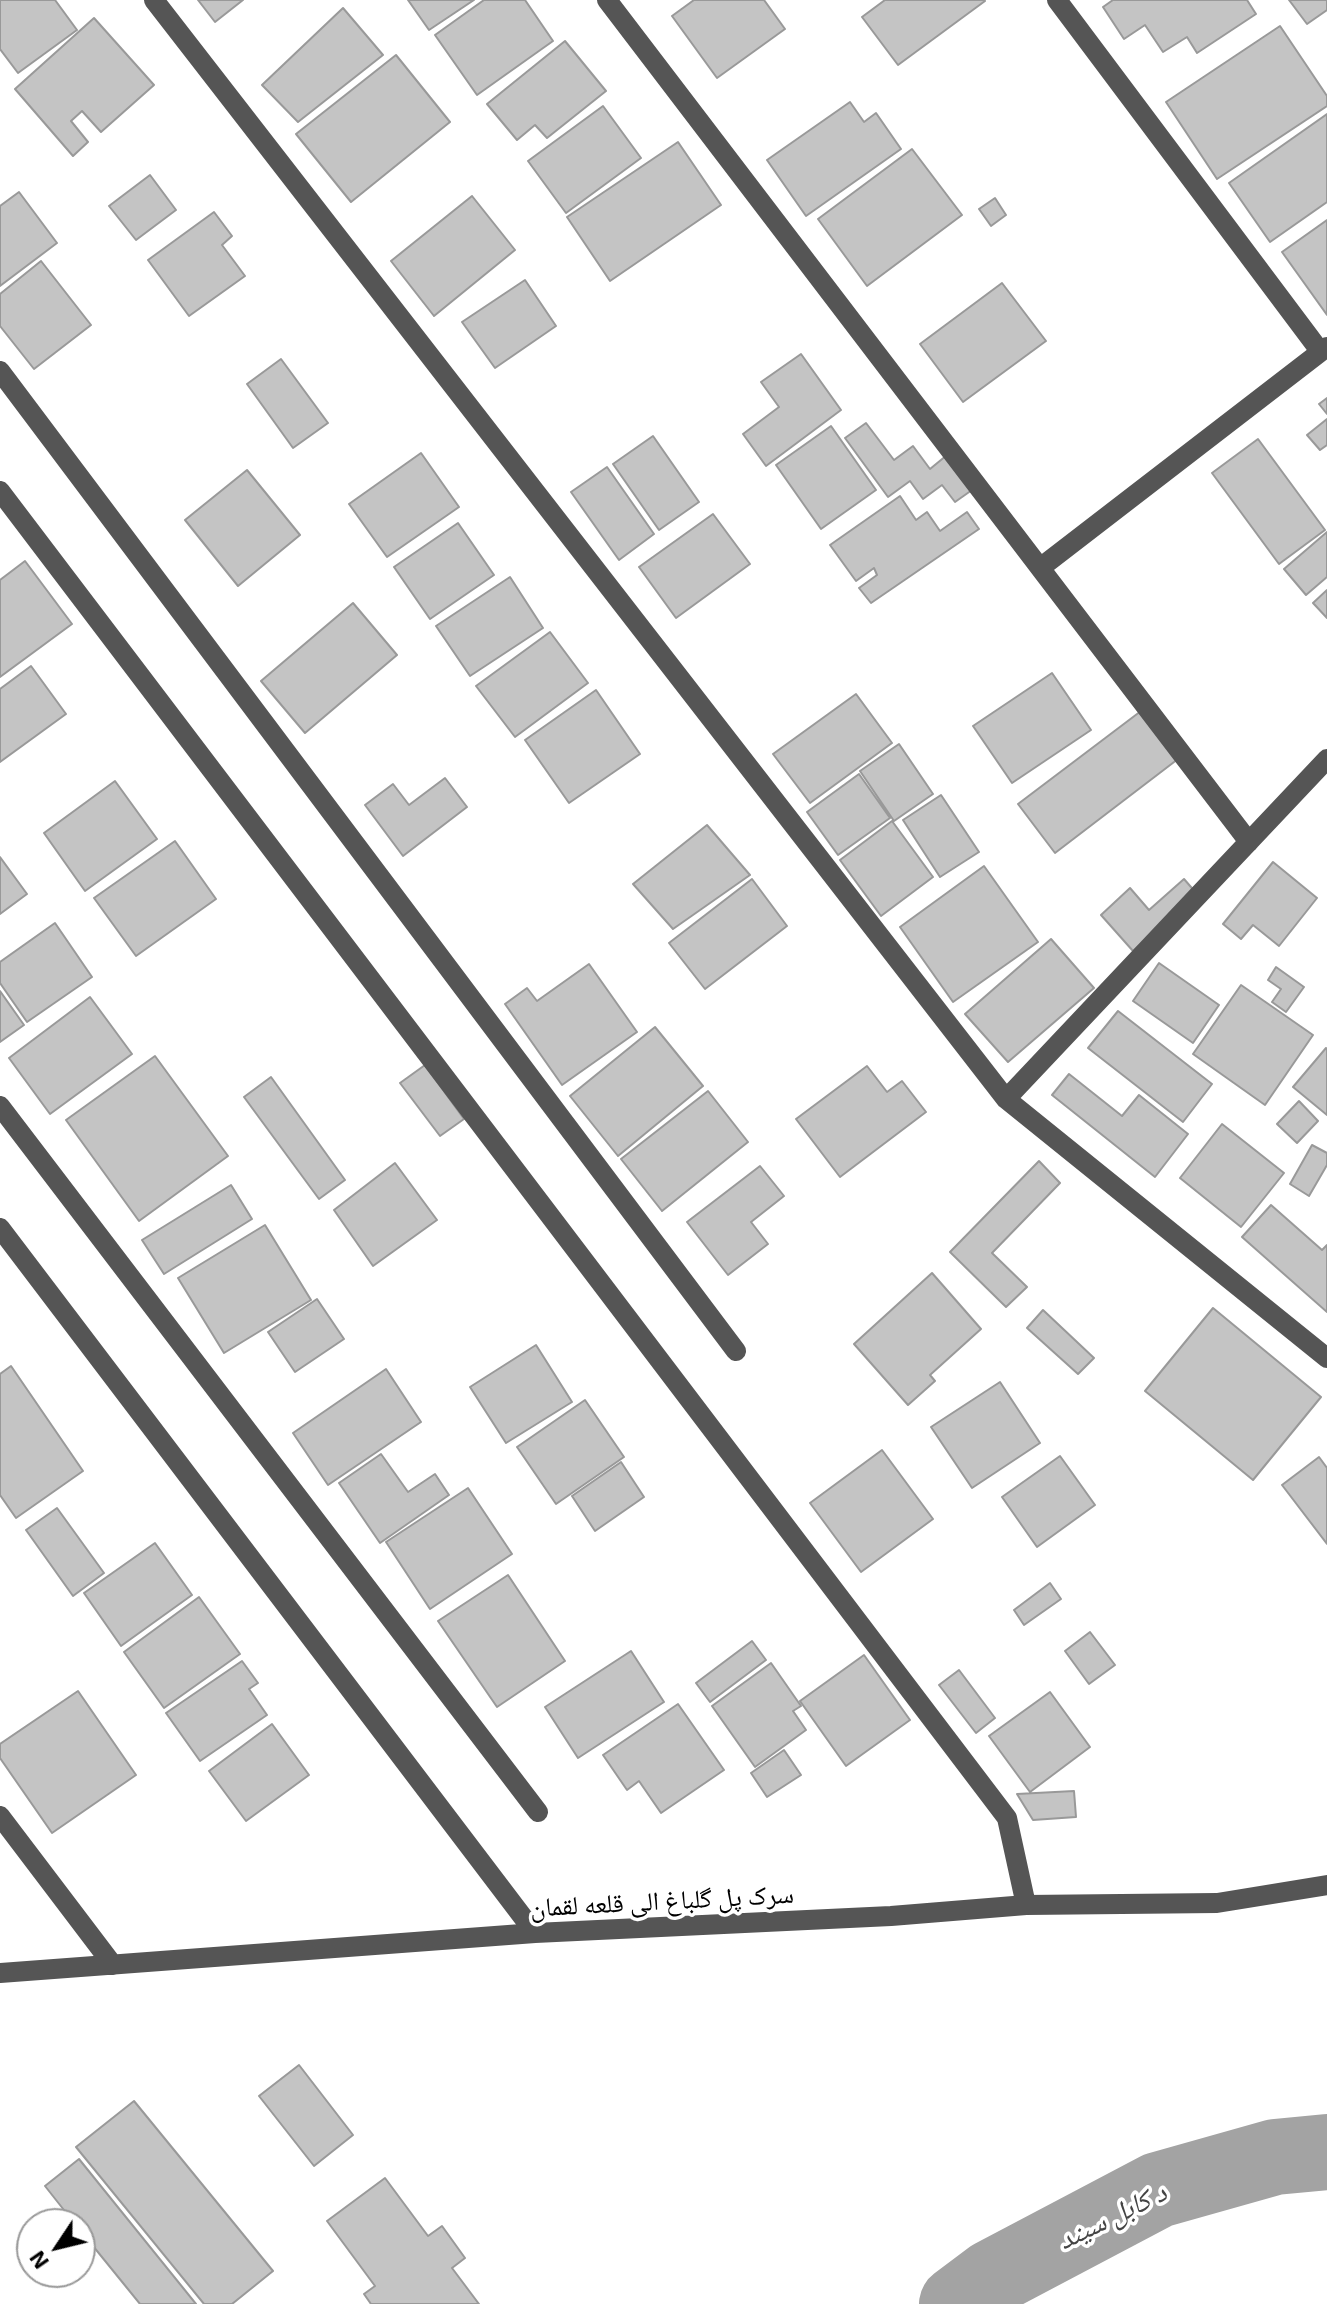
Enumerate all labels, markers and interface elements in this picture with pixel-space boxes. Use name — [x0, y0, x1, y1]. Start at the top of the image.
street label: سرک پل گلباغ الی قلعه لقمان — [529, 1879, 795, 1923]
water label: د کابل سيند — [1052, 2175, 1172, 2257]
north arrow — [16, 2208, 96, 2288]
text: N — [23, 2247, 53, 2275]

